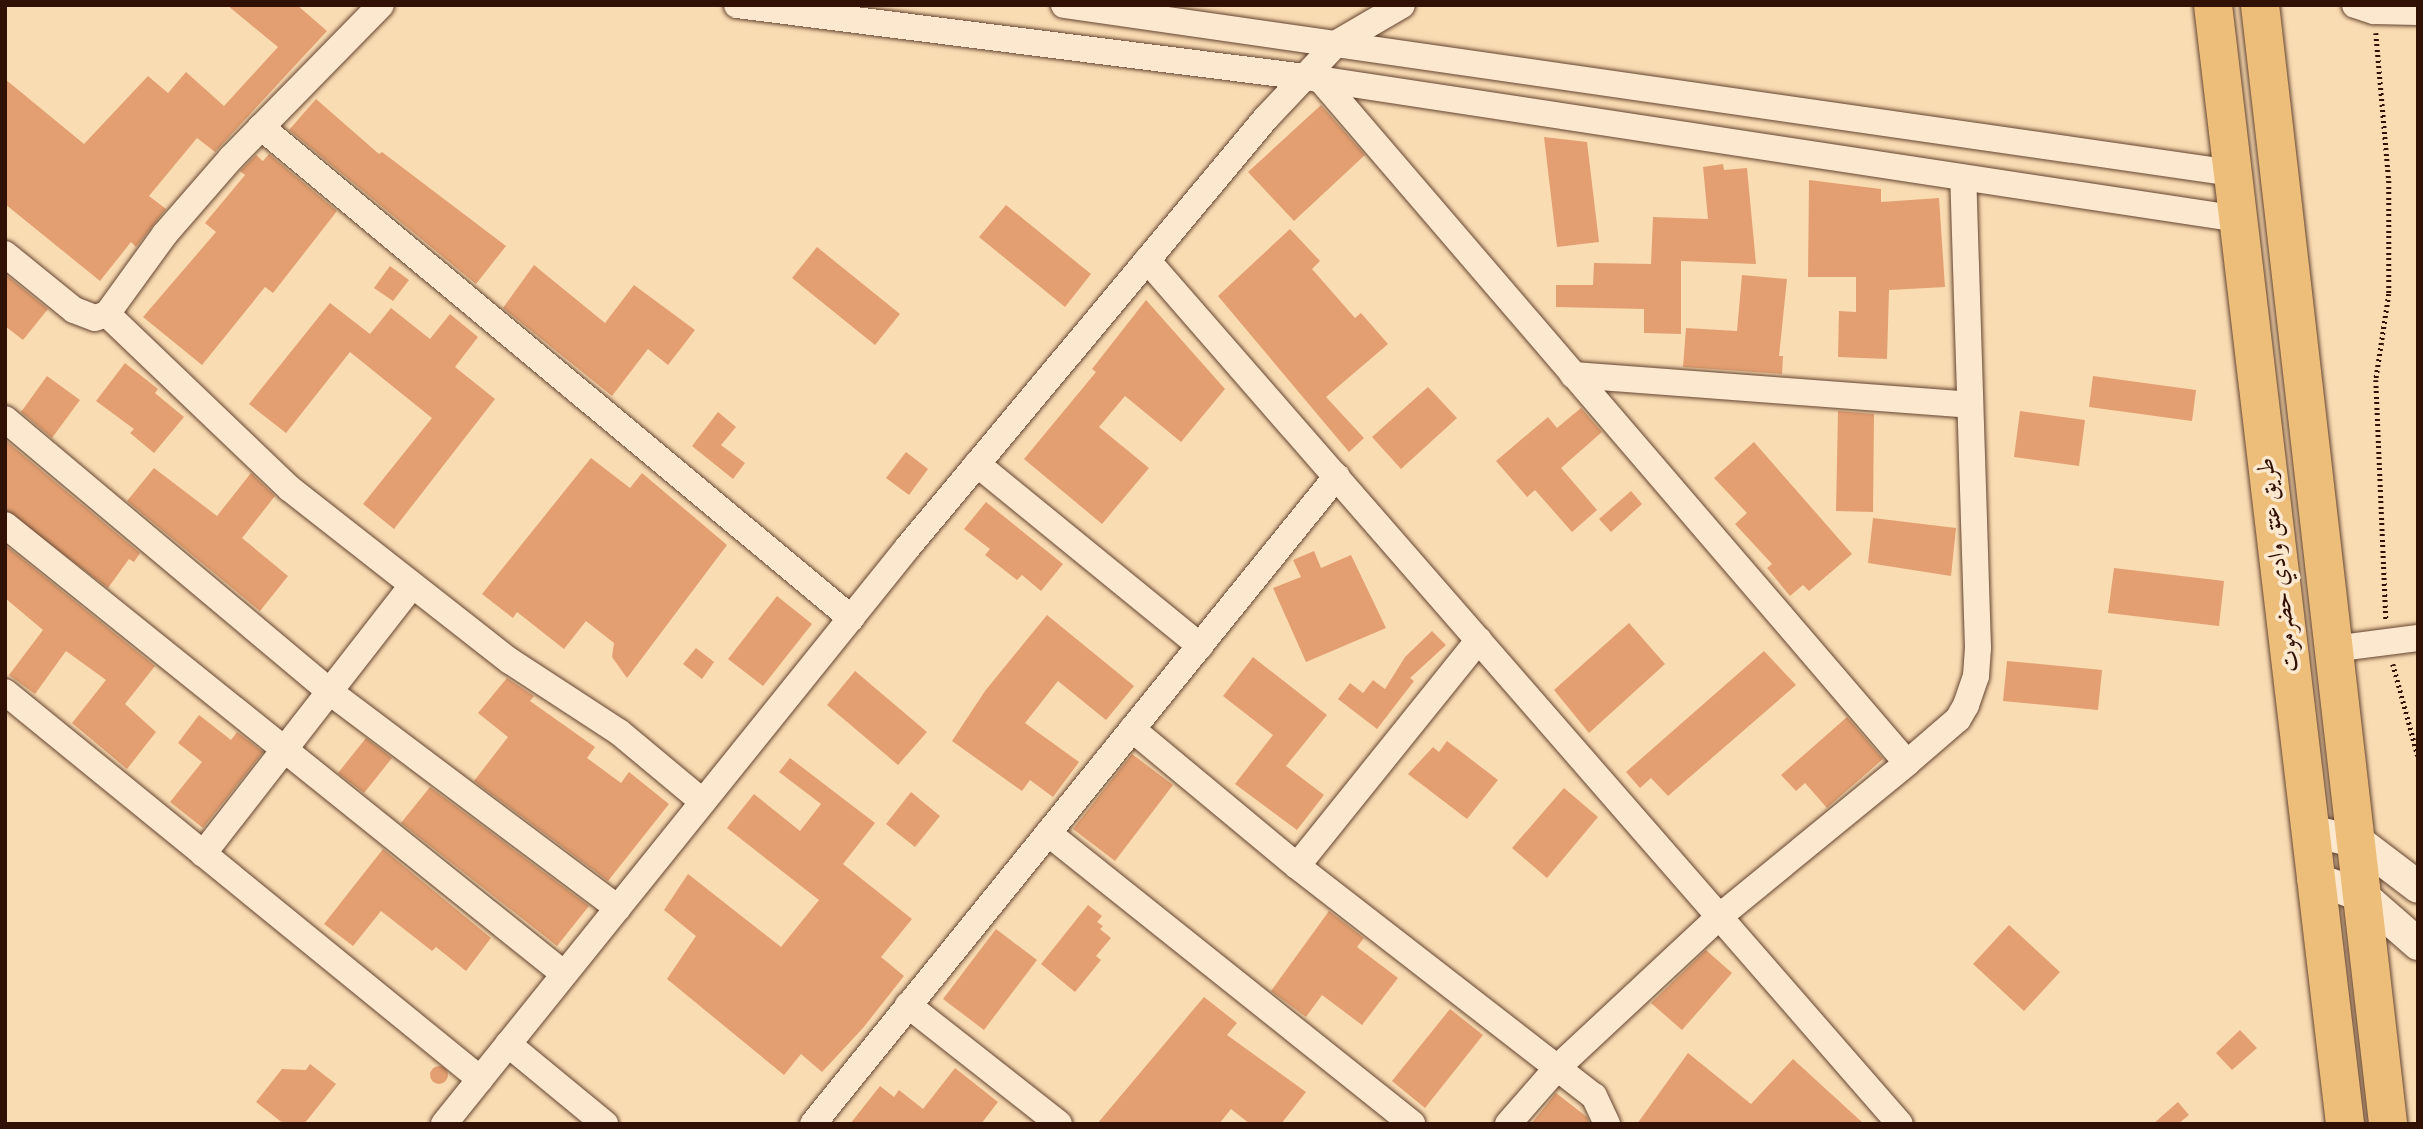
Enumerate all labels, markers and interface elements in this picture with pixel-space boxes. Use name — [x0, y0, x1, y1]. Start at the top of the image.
street label: طريق عتق وادي حضرموت — [2252, 456, 2306, 674]

